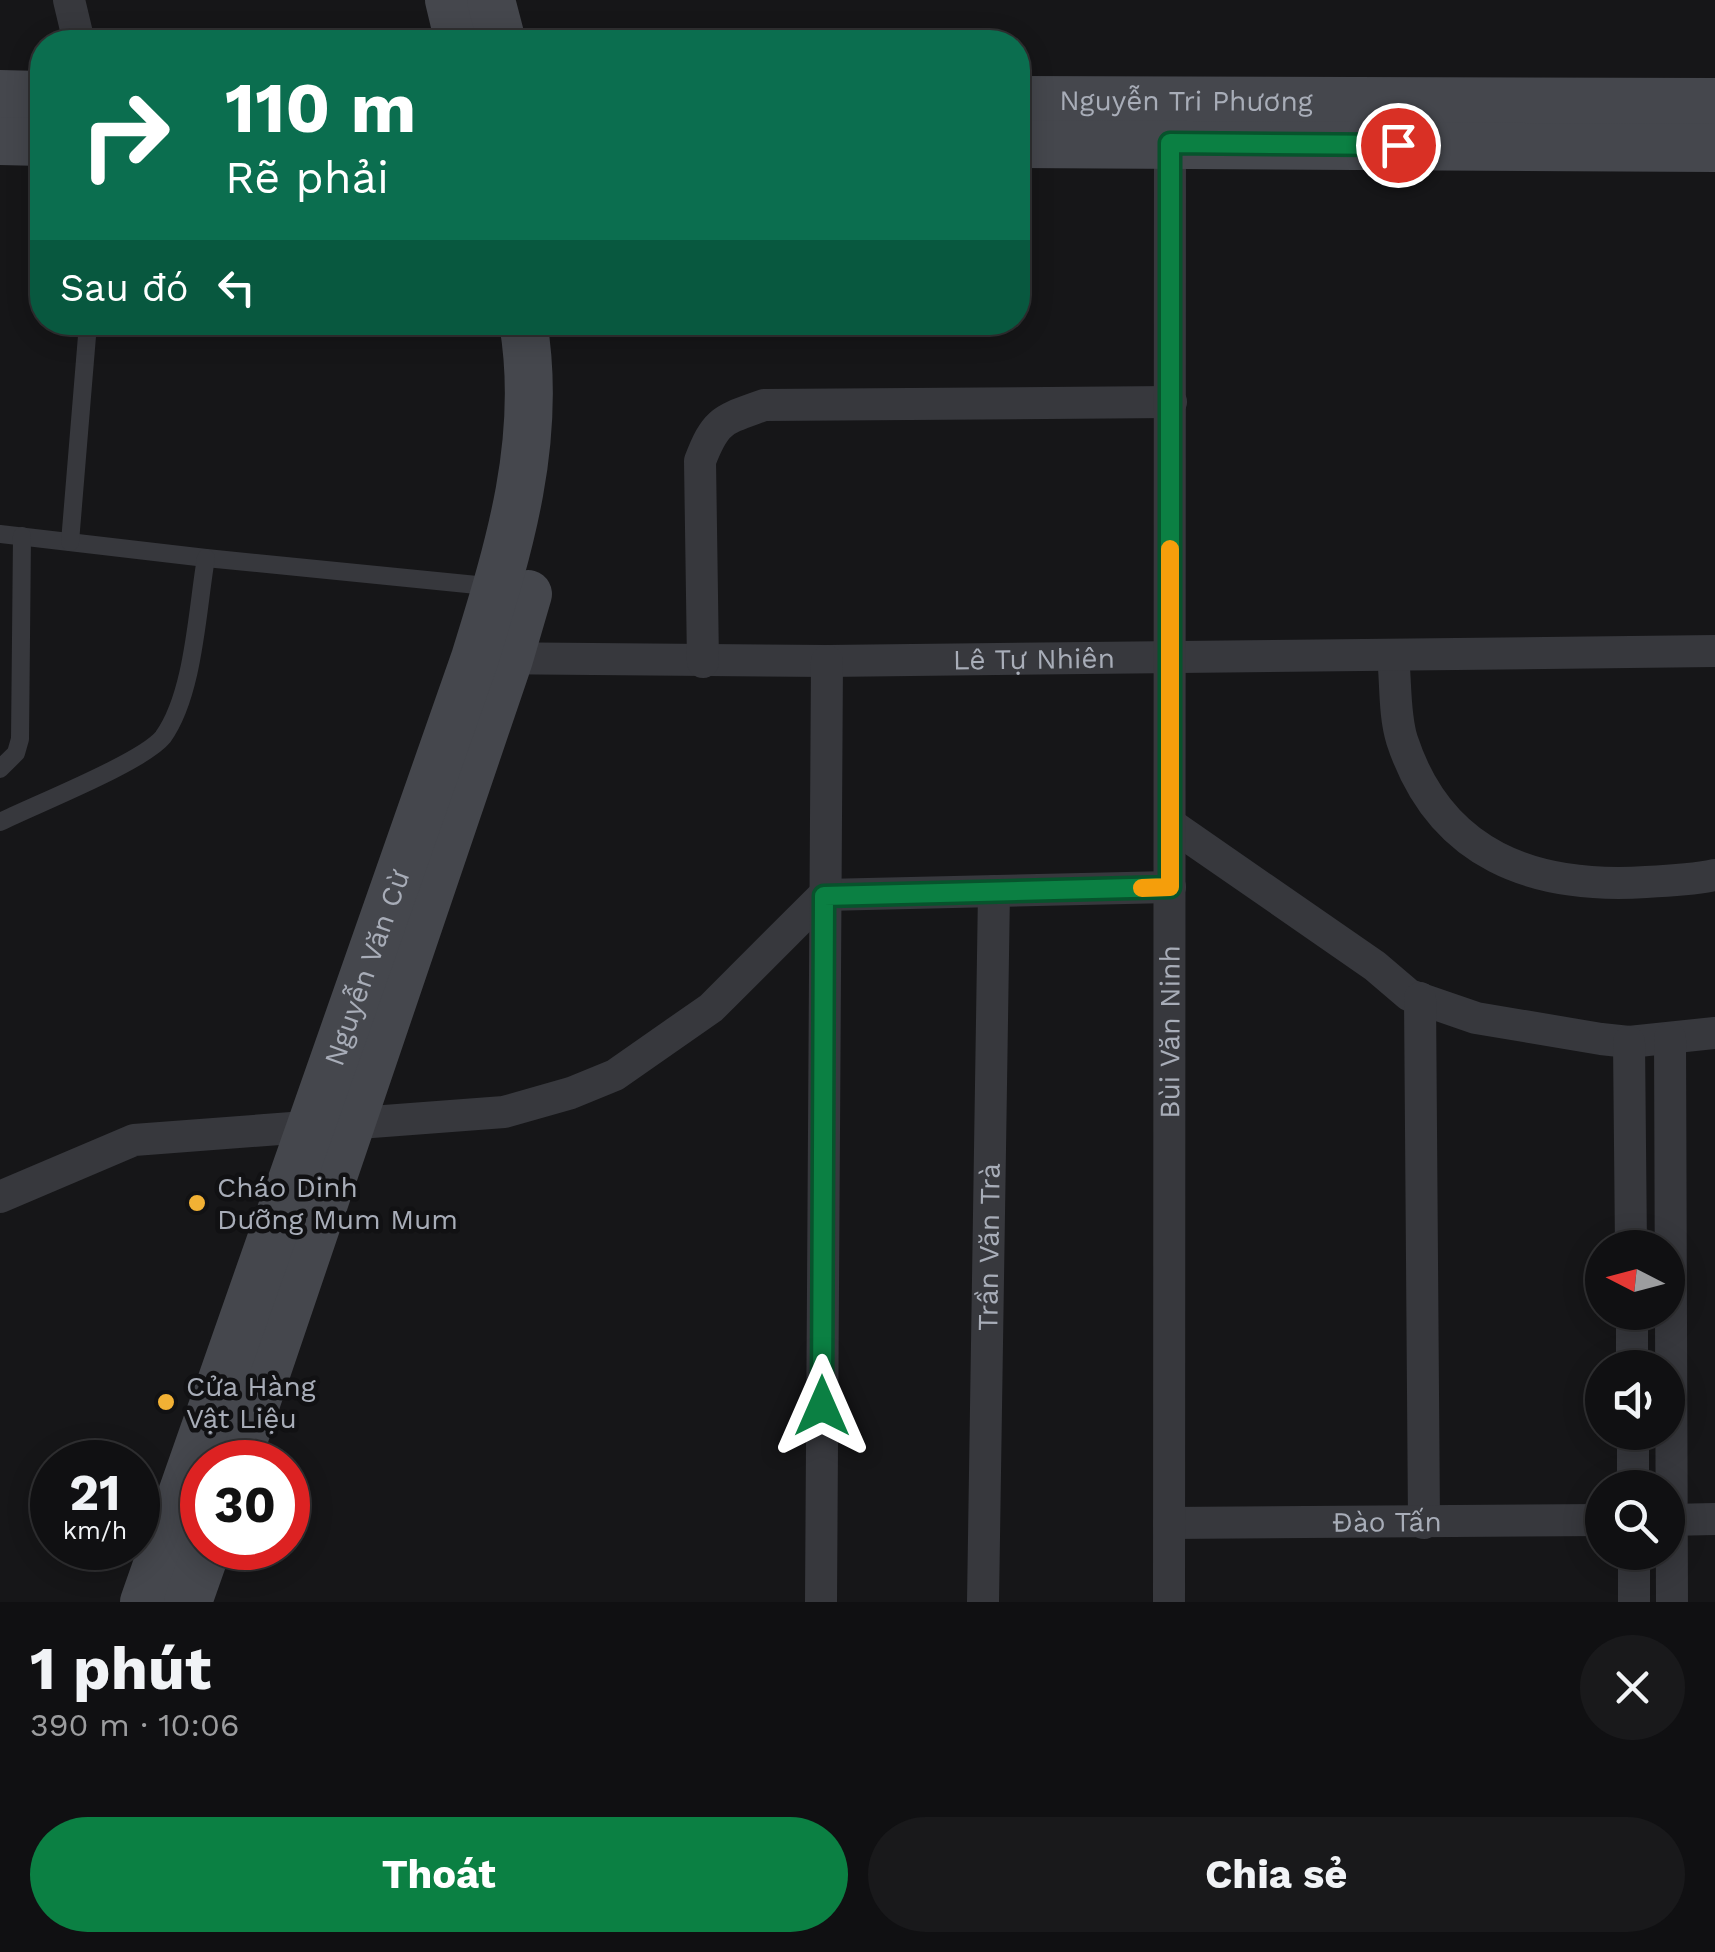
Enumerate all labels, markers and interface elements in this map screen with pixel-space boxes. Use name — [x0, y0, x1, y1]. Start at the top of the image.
text: 110 m — [225, 67, 416, 149]
icon: right — [60, 70, 190, 200]
street label: Nguyễn Tri Phương — [1059, 84, 1313, 117]
pin — [1356, 103, 1441, 188]
icon: arrive — [1371, 118, 1426, 173]
text: Rẽ phải — [225, 151, 389, 204]
icon: left — [209, 260, 264, 315]
text: Sau đó — [60, 266, 189, 310]
street label: Lê Tự Nhiên — [953, 641, 1115, 676]
street label: Nguyễn Văn Cừ — [317, 865, 416, 1070]
street label: Bùi Văn Ninh — [1153, 945, 1186, 1119]
street label: Trần Văn Trà — [971, 1163, 1006, 1331]
place label: Cháo Dinh Dưỡng Mum Mum — [217, 1171, 458, 1236]
marker: Cháo Dinh Dưỡng Mum Mum — [186, 1192, 208, 1214]
north arrow — [1585, 1230, 1685, 1330]
map controls — [1585, 1230, 1685, 1570]
button: sound — [1585, 1350, 1685, 1450]
position arrow — [770, 1354, 874, 1458]
place label: Cửa Hàng Vật Liệu — [186, 1370, 316, 1435]
marker: Cửa Hàng Vật Liệu — [155, 1391, 177, 1413]
speed limit sign: 30 — [180, 1440, 310, 1570]
text: 21 — [69, 1463, 121, 1522]
button: search — [1585, 1470, 1685, 1570]
street label: Đào Tấn — [1332, 1505, 1442, 1538]
text: km/h — [63, 1516, 127, 1545]
text: 1 phút — [30, 1633, 211, 1704]
button: close — [1580, 1635, 1685, 1740]
text: 390 m · 10:06 — [30, 1706, 239, 1744]
button: Thoát — [30, 1817, 848, 1932]
button: Chia sẻ — [868, 1817, 1685, 1932]

